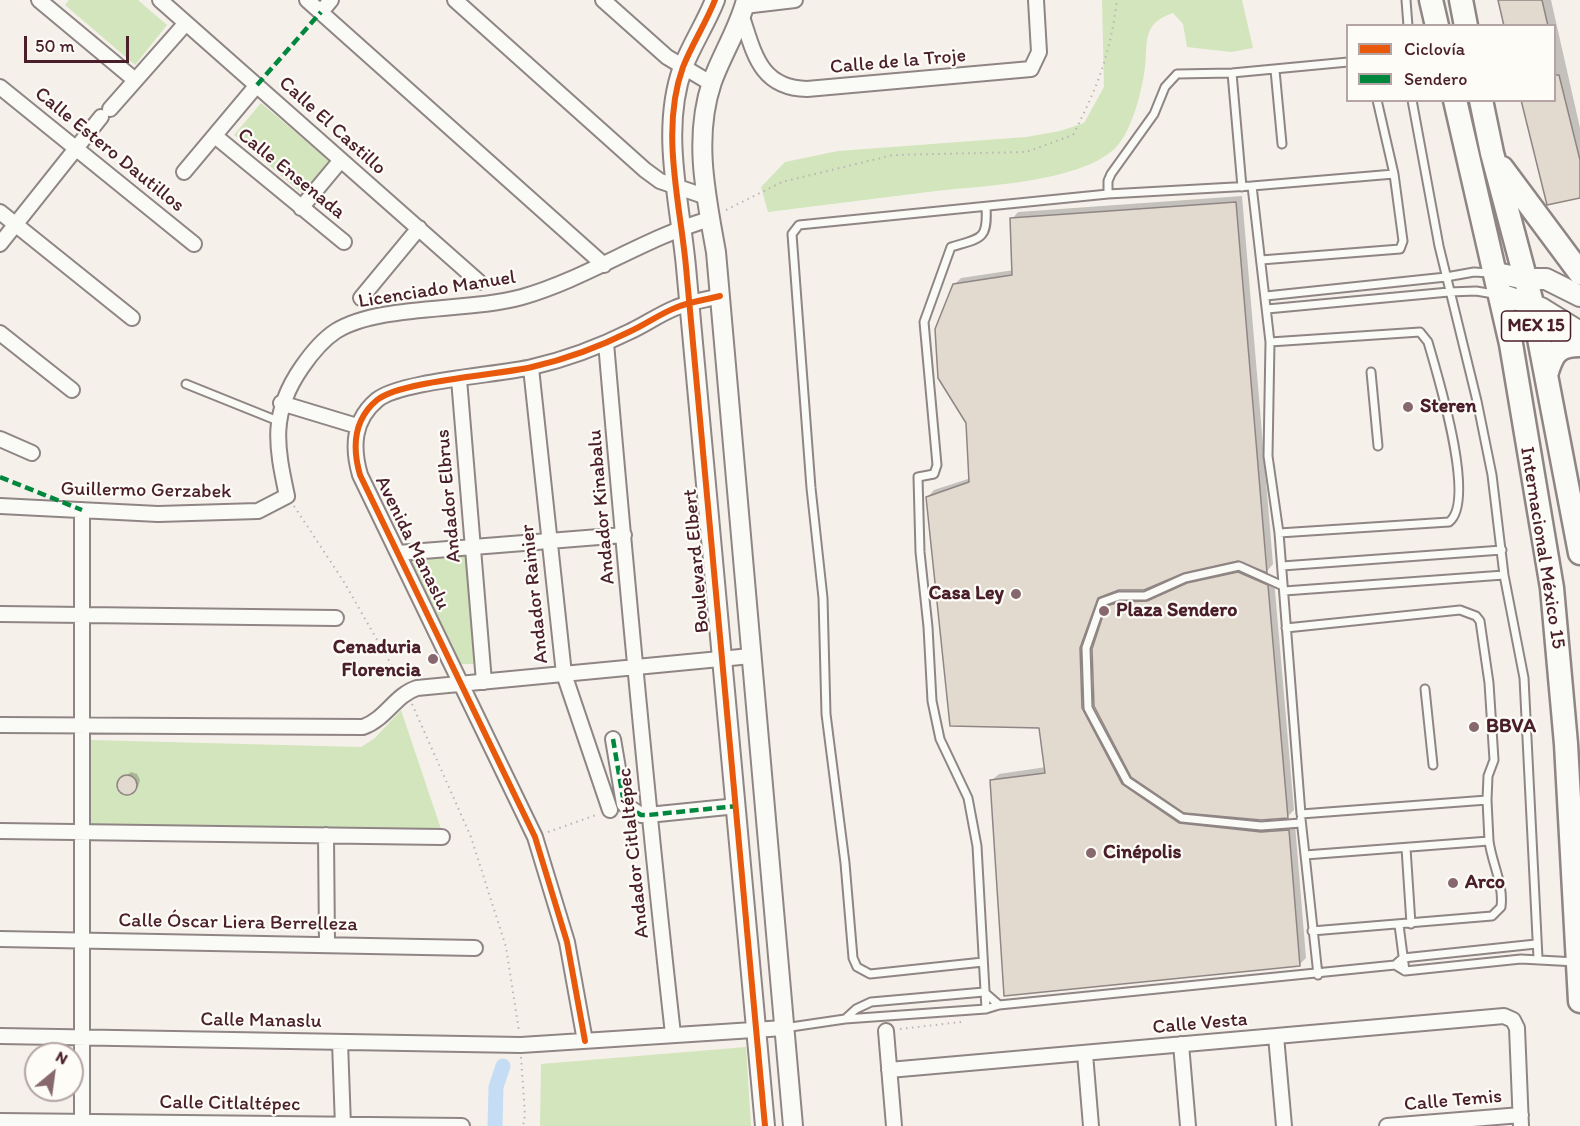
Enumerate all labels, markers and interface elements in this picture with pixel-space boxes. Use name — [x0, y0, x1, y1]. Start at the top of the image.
scale bar — [27, 24, 132, 62]
legend — [1346, 24, 1556, 102]
text: 50 m — [35, 35, 75, 57]
text: Ciclovía — [1404, 38, 1465, 60]
street label: Calle de la Troje — [829, 44, 967, 80]
text: Sendero — [1404, 68, 1467, 90]
street label: Calle El Castillo — [273, 72, 391, 180]
street label: Calle Estero Dautillos — [29, 82, 189, 218]
street label: Calle Ensenada — [232, 123, 350, 225]
street label: Licenciado Manuel — [357, 266, 517, 314]
road number: MEX 15 — [1502, 311, 1570, 341]
place label: Steren — [1420, 395, 1477, 419]
marker: Steren — [1401, 400, 1415, 414]
street label: Andador Elbrus — [431, 428, 467, 564]
street label: Andador Kinabalu — [583, 429, 621, 585]
street label: Internacional México 15 — [1514, 445, 1570, 651]
street label: Avenida Manaslu — [369, 472, 455, 614]
street label: Guillermo Gerzabek — [60, 478, 232, 504]
street label: Boulevard Elbert — [679, 488, 715, 634]
street label: Andador Rainier — [516, 523, 554, 665]
place label: Casa Ley — [928, 582, 1004, 606]
marker: Casa Ley — [1009, 587, 1023, 601]
place label: Plaza Sendero — [1116, 599, 1237, 623]
marker: Plaza Sendero — [1097, 604, 1111, 618]
place label: Cenaduria Florencia — [333, 636, 421, 683]
marker: Cenaduria Florencia — [426, 652, 440, 666]
place label: BBVA — [1486, 715, 1536, 739]
marker: BBVA — [1467, 720, 1481, 734]
street label: Andador Citlaltépec — [613, 767, 655, 939]
place label: Cinépolis — [1103, 841, 1181, 865]
marker: Cinépolis — [1084, 846, 1098, 860]
place label: Arco — [1465, 871, 1505, 895]
marker: Arco — [1446, 876, 1460, 890]
street label: Calle Óscar Liera Berrelleza — [118, 909, 358, 937]
street label: Calle Manaslu — [200, 1008, 322, 1034]
street label: Calle Vesta — [1151, 1008, 1249, 1040]
north arrow — [24, 1042, 84, 1102]
text: N — [53, 1047, 71, 1068]
street label: Calle Temis — [1403, 1085, 1503, 1117]
street label: Calle Citlaltépec — [159, 1091, 301, 1117]

